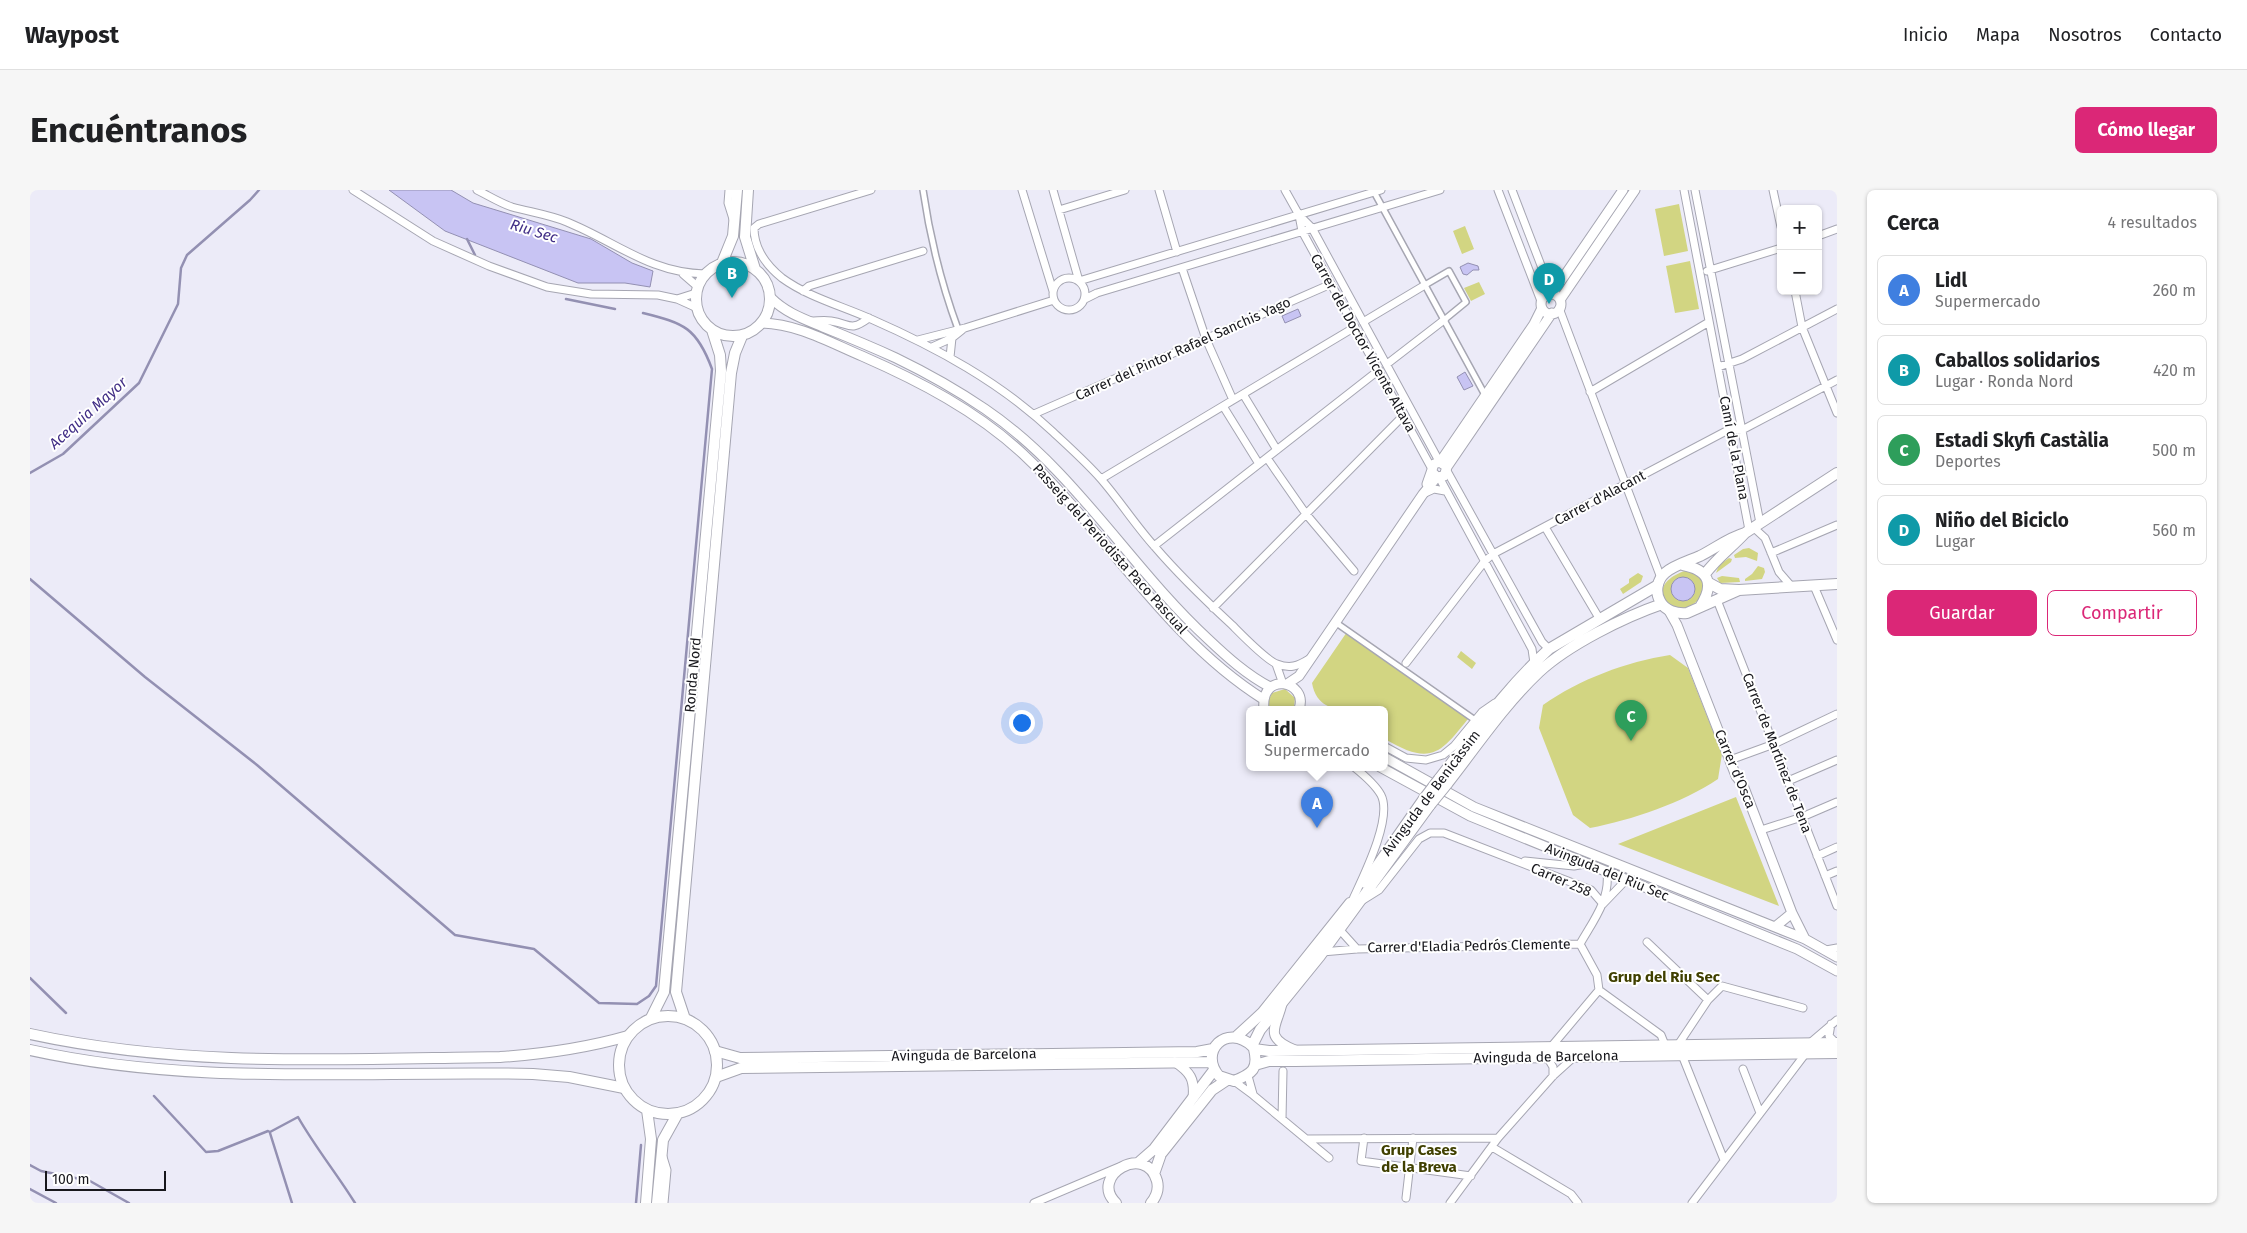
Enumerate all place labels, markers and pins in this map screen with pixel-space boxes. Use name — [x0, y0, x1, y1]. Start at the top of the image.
pin: B — [716, 257, 748, 298]
pin: D — [1533, 263, 1565, 304]
pin: C — [1615, 700, 1647, 741]
pin: A — [1301, 787, 1333, 828]

